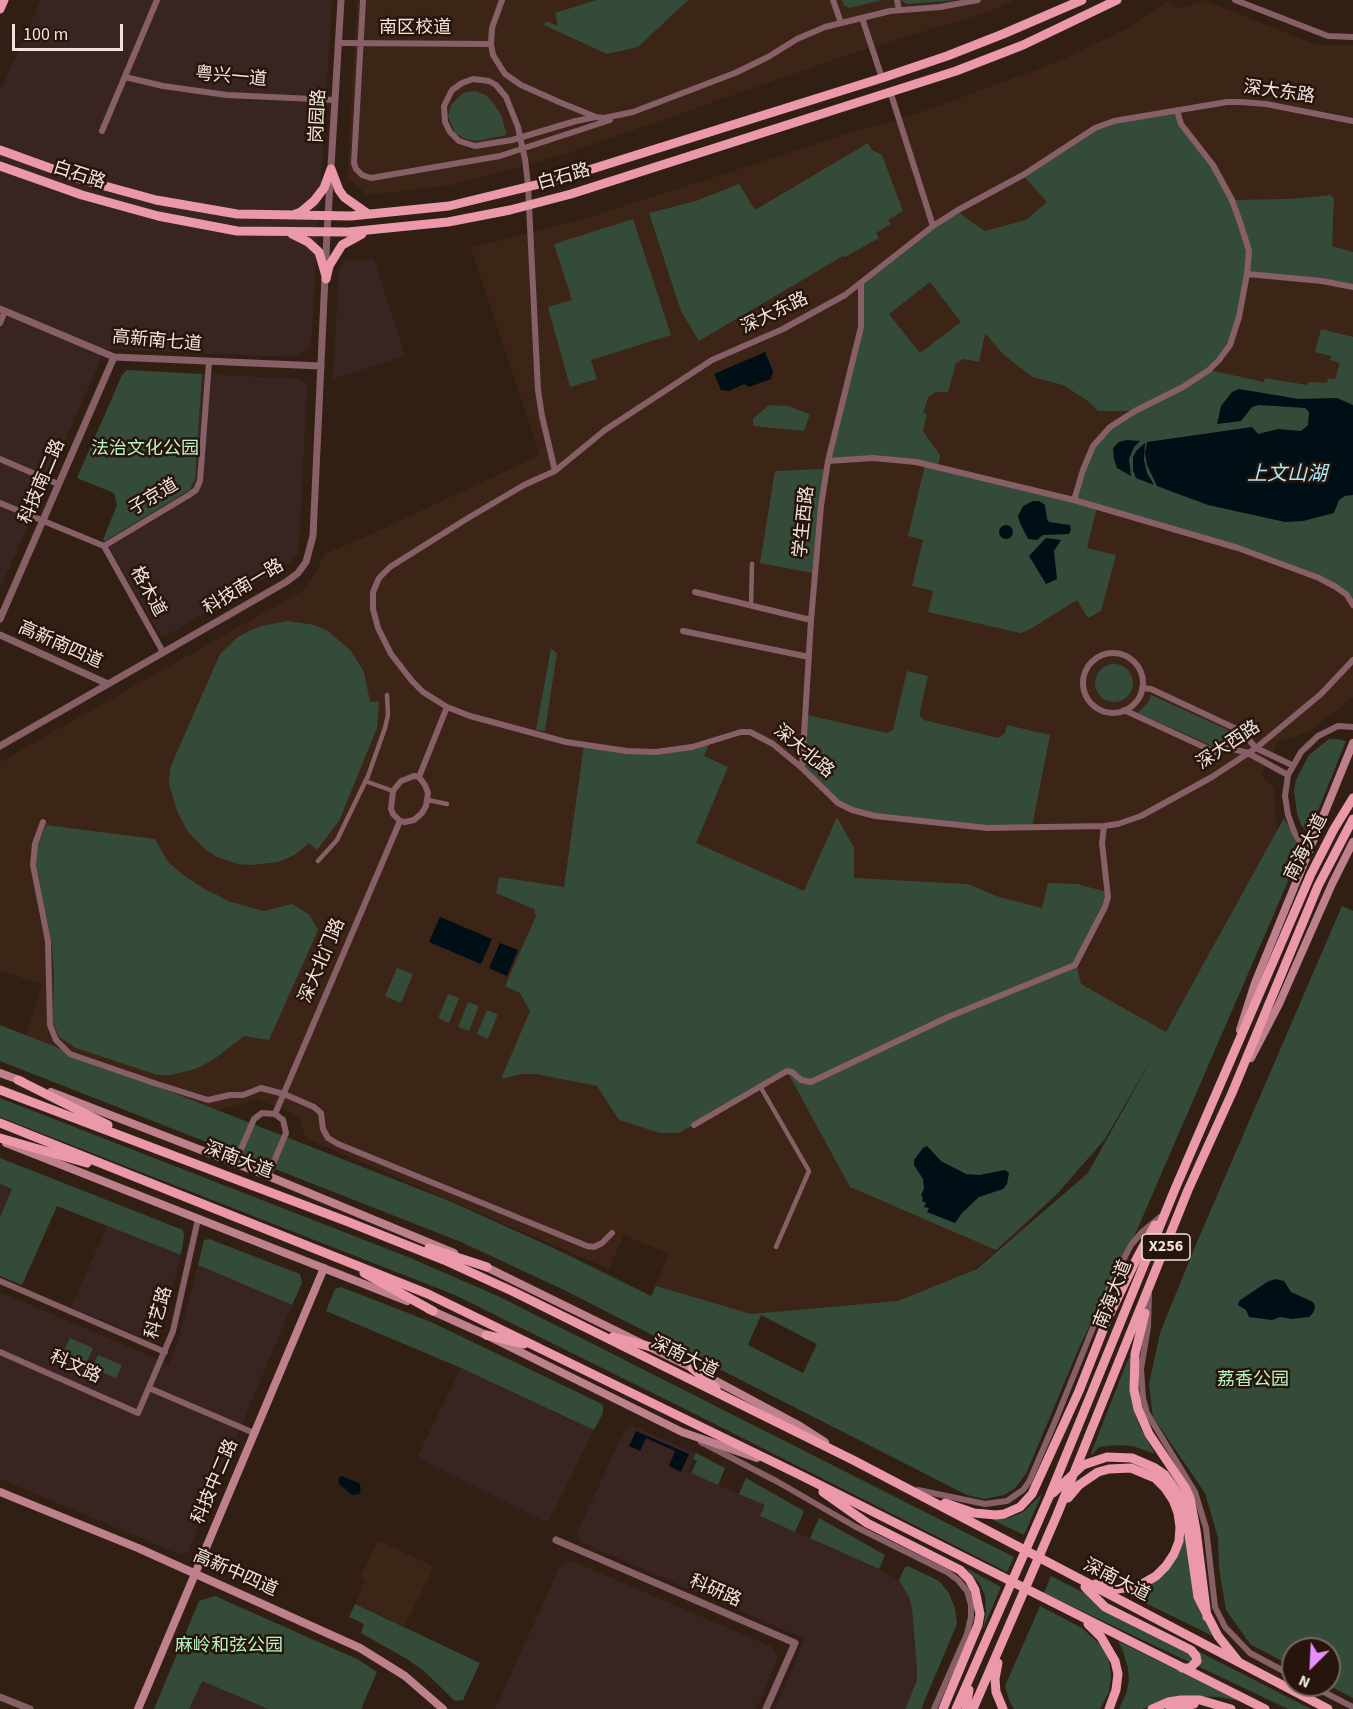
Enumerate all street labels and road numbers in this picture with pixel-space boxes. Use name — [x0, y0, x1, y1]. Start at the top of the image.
street label: 南区校道 — [379, 18, 451, 40]
street label: 粤兴一道 — [194, 64, 268, 92]
street label: 深大东路 — [1242, 77, 1316, 109]
street label: 岗园路 — [307, 88, 331, 144]
street label: 白石路 — [50, 157, 108, 195]
street label: 白石路 — [535, 160, 593, 196]
street label: 深大东路 — [738, 289, 812, 339]
street label: 高新南七道 — [111, 327, 203, 357]
street label: 科技南二路 — [15, 436, 71, 528]
street label: 子京道 — [125, 475, 183, 521]
street label: 学生西路 — [790, 485, 820, 559]
street label: 科技南一路 — [200, 556, 288, 620]
street label: 格木道 — [124, 563, 170, 621]
street label: 高新南四道 — [14, 618, 106, 674]
street label: 深大西路 — [1193, 717, 1265, 775]
street label: 深大北路 — [768, 721, 838, 783]
street label: 南海大道 — [1281, 811, 1333, 885]
street label: 深大北门路 — [295, 915, 351, 1007]
street label: 深南大道 — [201, 1138, 275, 1184]
road number: X256 — [1142, 1234, 1190, 1260]
street label: 南海大道 — [1091, 1258, 1137, 1332]
street label: 科艺路 — [142, 1284, 178, 1342]
street label: 深南大道 — [647, 1333, 721, 1383]
street label: 科文路 — [46, 1347, 104, 1389]
street label: 科技中二路 — [188, 1436, 244, 1528]
street label: 高新中四道 — [189, 1546, 281, 1602]
street label: 深南大道 — [1079, 1555, 1153, 1607]
street label: 科研路 — [686, 1572, 744, 1612]

